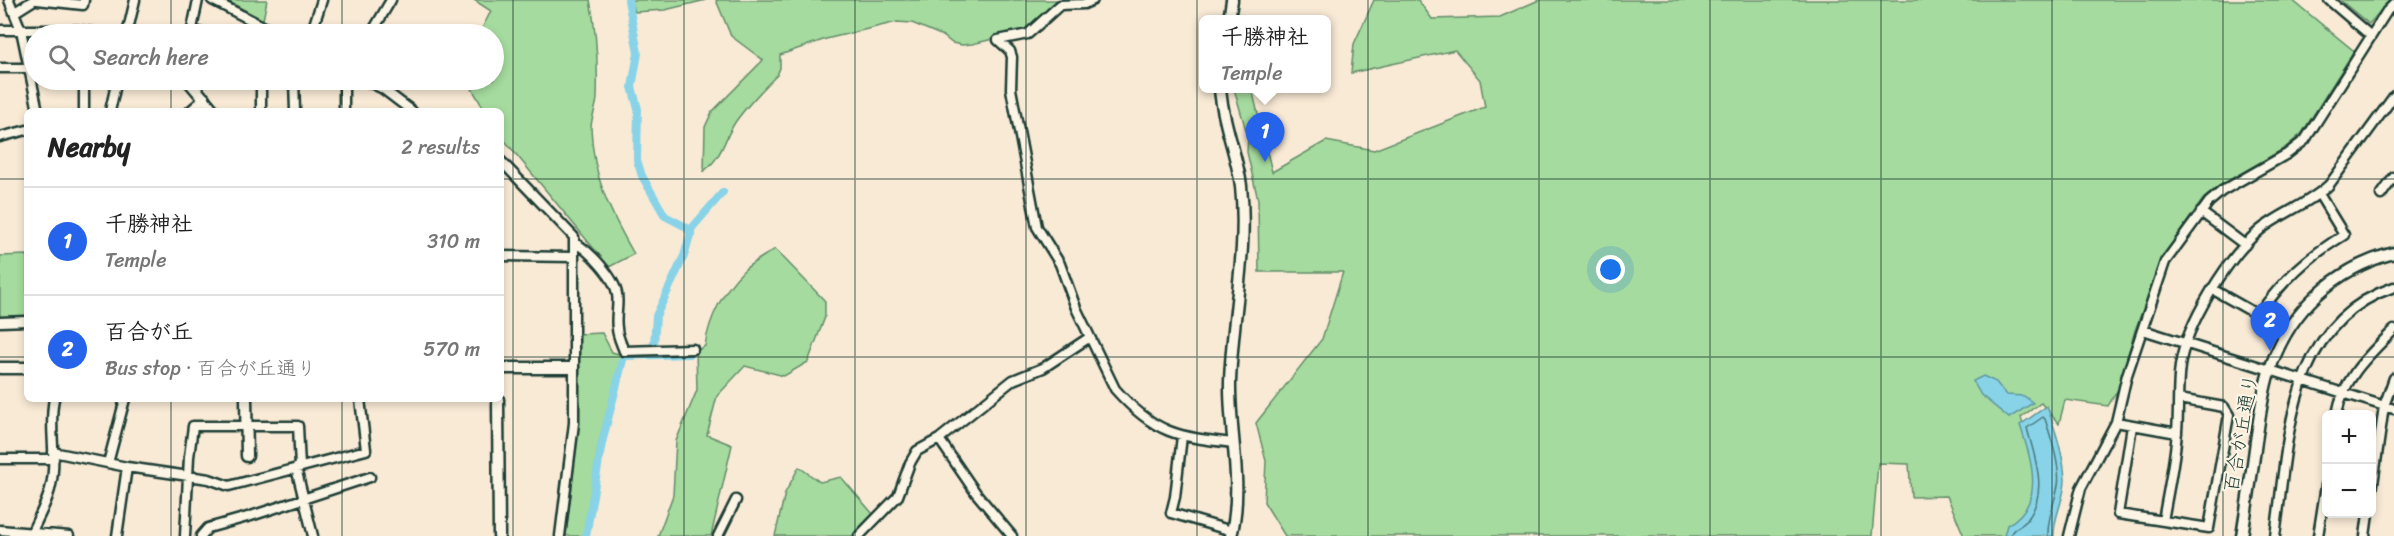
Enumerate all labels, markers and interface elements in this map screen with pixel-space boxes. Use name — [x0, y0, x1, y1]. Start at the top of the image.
popup — [1199, 15, 1331, 93]
text: 千勝神社 — [1221, 17, 1309, 56]
search box — [24, 24, 504, 90]
text: Search here — [93, 38, 209, 77]
icon: search — [45, 41, 78, 74]
text: Temple — [1221, 56, 1282, 91]
pin: 1 — [1246, 112, 1284, 162]
text: Nearby — [48, 124, 130, 170]
text: 2 results — [401, 130, 480, 165]
text: 千勝神社 — [105, 204, 193, 243]
text: 1 — [63, 224, 72, 259]
text: 310 m — [427, 224, 480, 259]
text: Temple — [105, 243, 167, 278]
your location — [1596, 255, 1625, 284]
pin: 2 — [2250, 302, 2290, 351]
text: 百合が丘 — [105, 312, 193, 351]
text: 2 — [62, 332, 73, 367]
text: 570 m — [423, 332, 480, 367]
text: Bus stop · 百合が丘通り — [105, 351, 316, 386]
street label: 百合が丘通り — [2213, 371, 2269, 495]
map controls — [2322, 410, 2376, 518]
button: + — [2322, 410, 2376, 464]
button: − — [2322, 464, 2376, 518]

